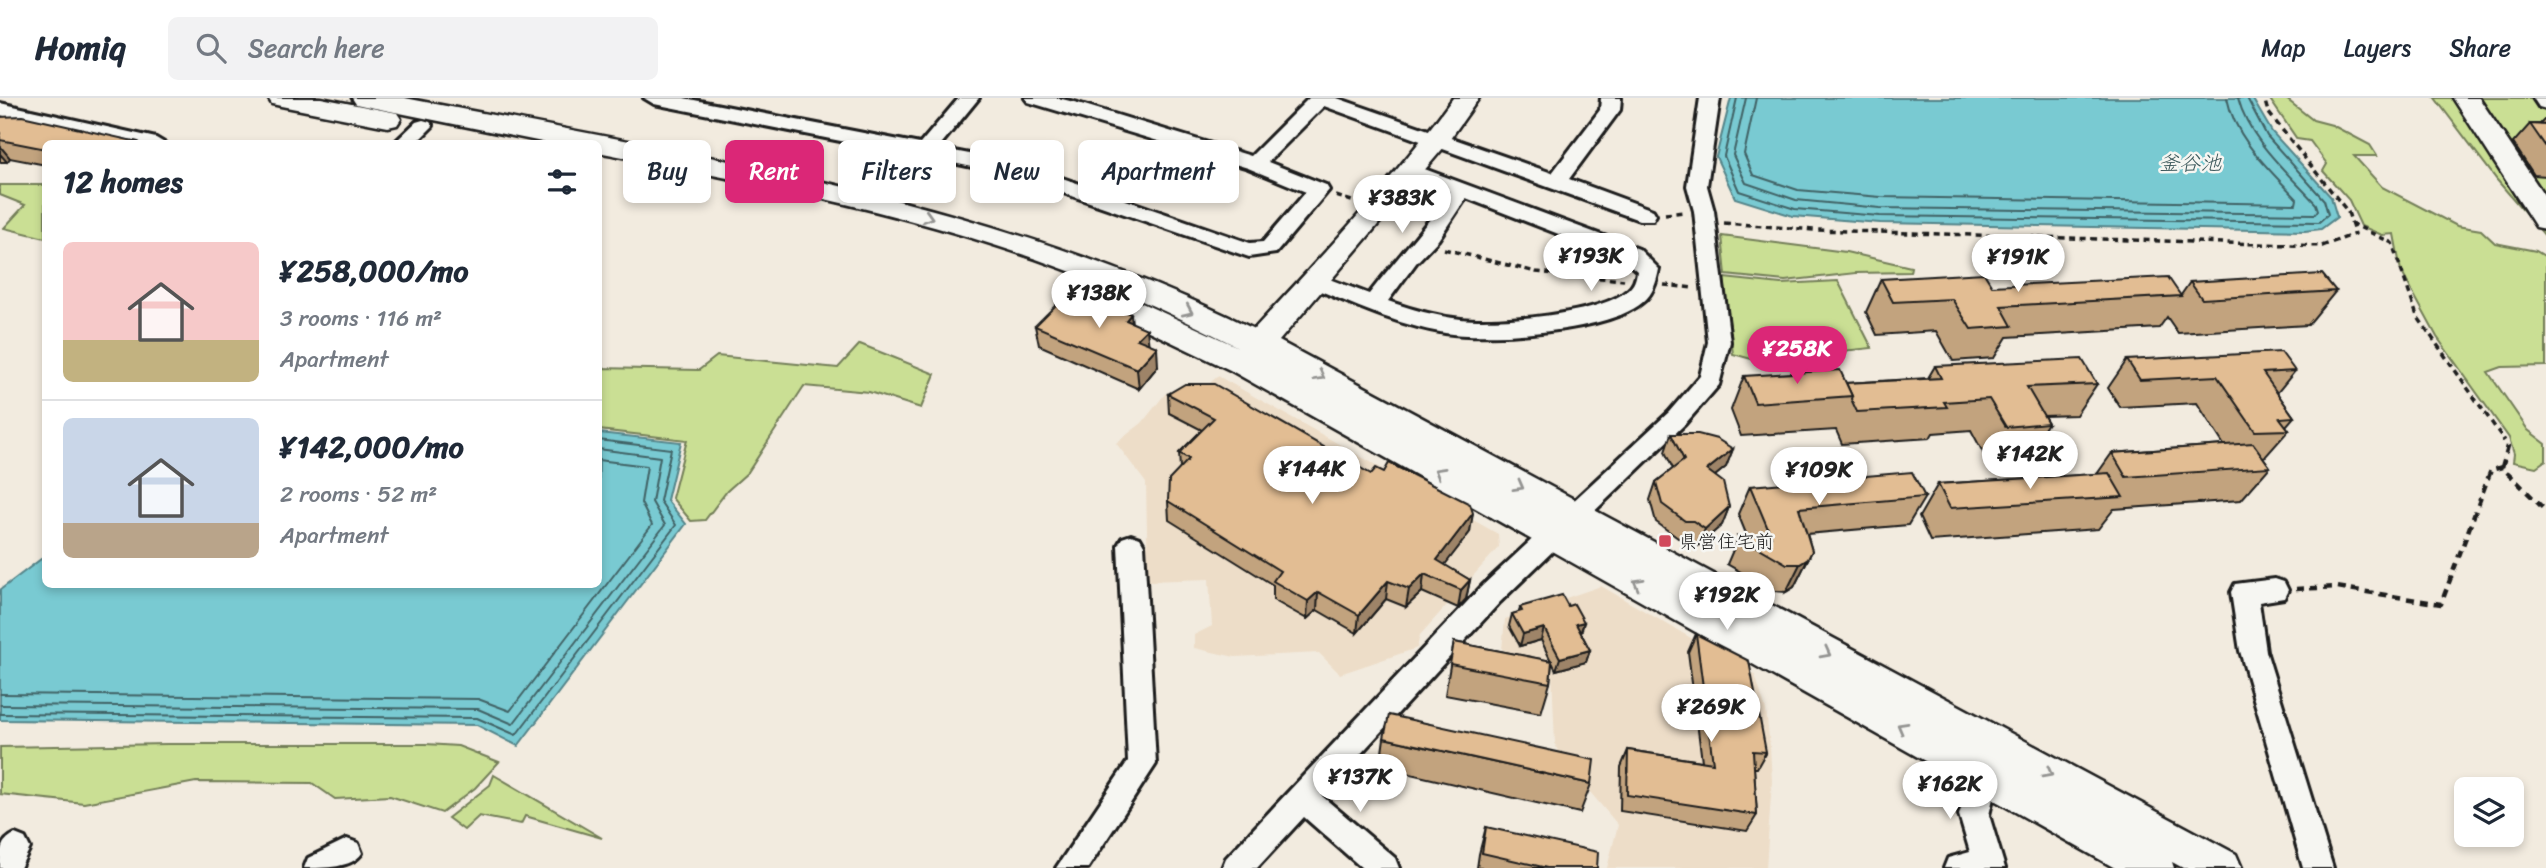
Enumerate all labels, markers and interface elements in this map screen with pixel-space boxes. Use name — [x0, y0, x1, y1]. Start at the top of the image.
search box — [168, 17, 658, 80]
text: Homiq — [35, 19, 126, 77]
text: Search here — [248, 25, 385, 71]
text: Map — [2261, 27, 2306, 69]
text: Layers — [2344, 27, 2411, 69]
text: Share — [2449, 27, 2511, 69]
icon: search — [192, 29, 230, 67]
chip: Buy — [623, 140, 711, 203]
chip: Rent — [725, 140, 824, 203]
chip: Filters — [838, 140, 956, 203]
chip: New — [970, 140, 1064, 203]
chip: Apartment — [1078, 140, 1239, 203]
water label: 釜谷池 — [2159, 144, 2222, 182]
text: 12 homes — [63, 155, 183, 209]
icon: filters — [543, 163, 581, 201]
pin: ¥383K — [1353, 176, 1451, 235]
text: ¥383K — [1369, 177, 1435, 218]
one-way arrow — [922, 209, 934, 223]
pin: ¥193K — [1542, 234, 1640, 293]
pin: ¥191K — [1969, 234, 2067, 294]
text: ¥193K — [1559, 235, 1623, 276]
text: ¥191K — [1988, 236, 2048, 277]
text: ¥258,000/mo — [280, 244, 469, 298]
icon: home — [119, 270, 203, 354]
pin: ¥138K — [1050, 271, 1148, 330]
text: ¥138K — [1067, 272, 1131, 313]
text: 3 rooms · 116 m² — [280, 298, 442, 339]
one-way arrow — [1181, 302, 1193, 316]
pin: ¥258K — [1748, 327, 1846, 386]
text: ¥258K — [1763, 328, 1831, 369]
text: Apartment — [280, 339, 389, 380]
one-way arrow — [1313, 368, 1325, 381]
text: ¥142,000/mo — [280, 420, 464, 474]
pin: ¥142K — [1981, 432, 2079, 491]
text: ¥142K — [1998, 433, 2062, 474]
icon: home — [119, 446, 203, 530]
pin: ¥144K — [1263, 446, 1361, 506]
text: ¥144K — [1279, 448, 1345, 489]
pin: ¥109K — [1770, 448, 1868, 507]
text: ¥109K — [1786, 449, 1852, 490]
one-way arrow — [1434, 467, 1446, 480]
text: 2 rooms · 52 m² — [280, 474, 437, 515]
one-way arrow — [1512, 478, 1524, 491]
text: Apartment — [280, 515, 389, 556]
place label: 県営住宅前 — [1679, 525, 1774, 558]
marker: 県営住宅前 — [1657, 533, 1673, 549]
pin: ¥192K — [1678, 573, 1776, 632]
text: ¥192K — [1695, 574, 1759, 615]
one-way arrow — [1632, 578, 1645, 591]
one-way arrow — [1819, 645, 1831, 659]
pin: ¥269K — [1662, 684, 1760, 744]
text: ¥269K — [1677, 686, 1745, 727]
one-way arrow — [1897, 722, 1909, 735]
pin: ¥137K — [1311, 754, 1409, 814]
text: ¥137K — [1329, 756, 1391, 797]
pin: ¥162K — [1901, 762, 1999, 821]
text: ¥162K — [1919, 763, 1981, 804]
one-way arrow — [2041, 765, 2053, 779]
map controls — [2454, 777, 2524, 847]
button: layers — [2454, 777, 2524, 847]

